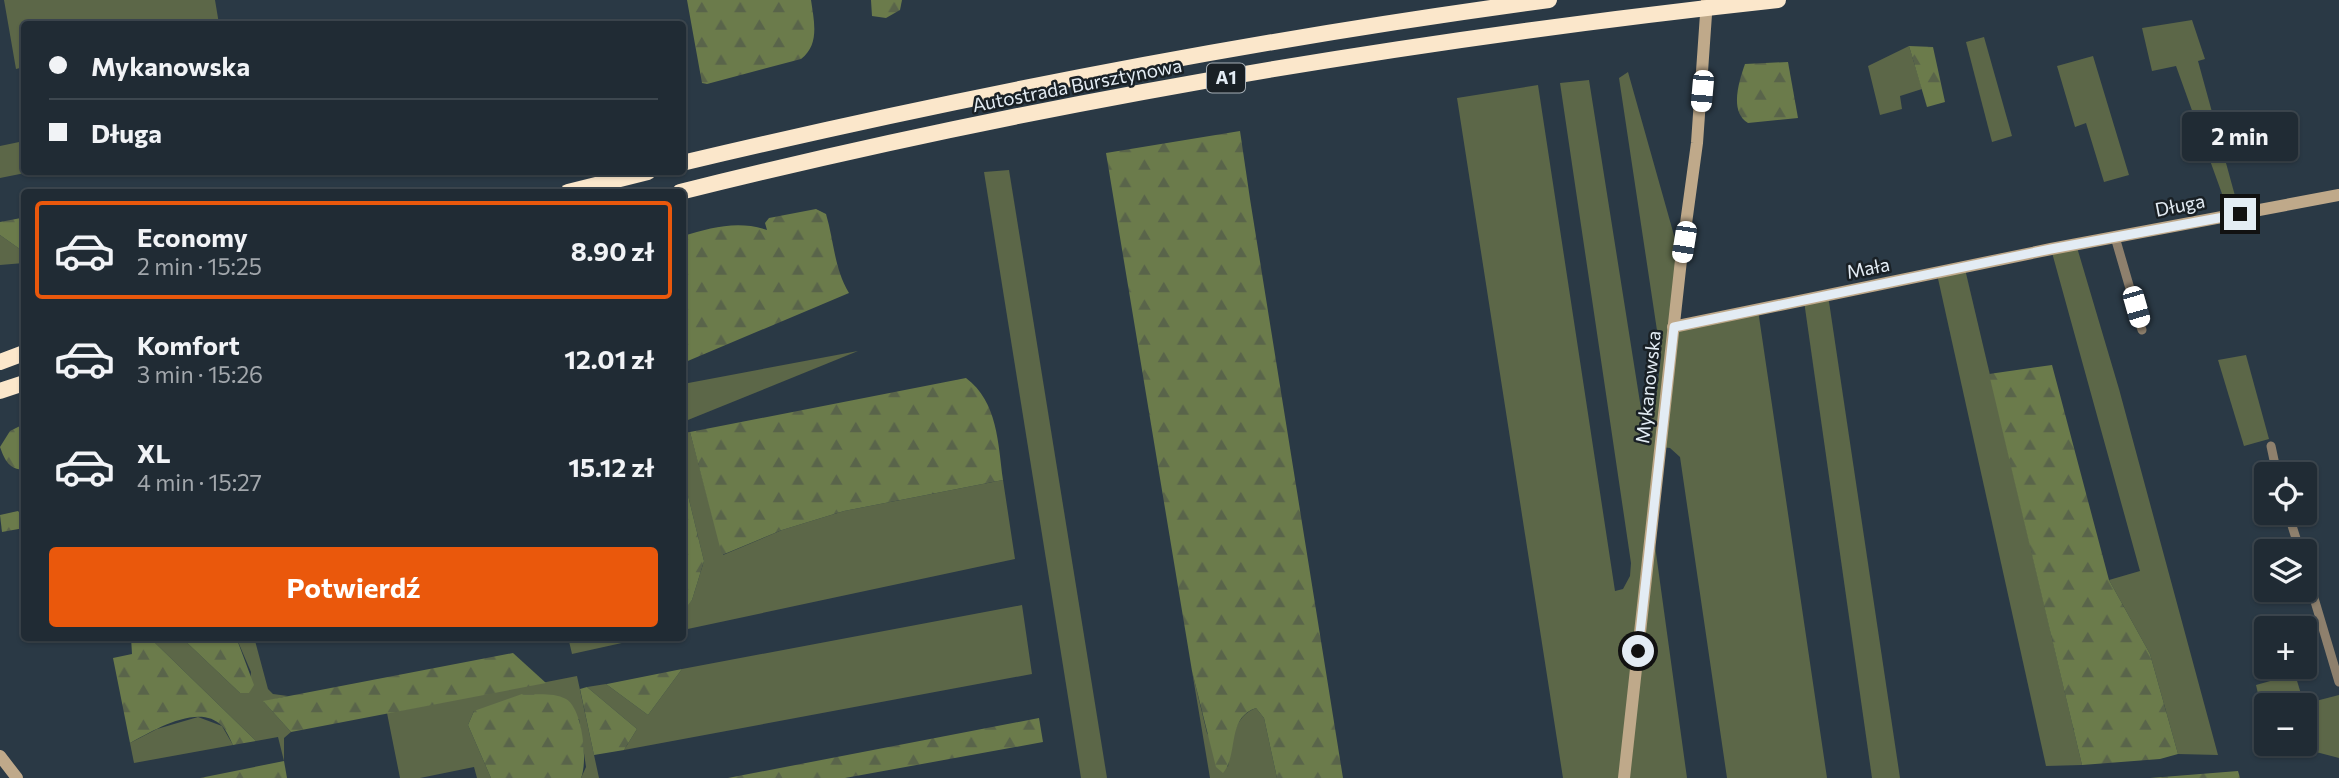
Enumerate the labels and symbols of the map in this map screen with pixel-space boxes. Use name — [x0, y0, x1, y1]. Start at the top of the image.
street label: Autostrada Bursztynowa — [970, 53, 1184, 116]
road number: A1 — [1207, 64, 1245, 92]
car — [1690, 69, 1715, 113]
callout: 2 min — [2182, 113, 2298, 162]
street label: Długa — [2153, 188, 2207, 221]
route end — [2224, 198, 2256, 230]
car — [1671, 220, 1698, 264]
street label: Mała — [1844, 252, 1892, 283]
car — [2121, 284, 2152, 330]
street label: Mykanowska — [1630, 329, 1665, 445]
route start — [1622, 635, 1654, 667]

